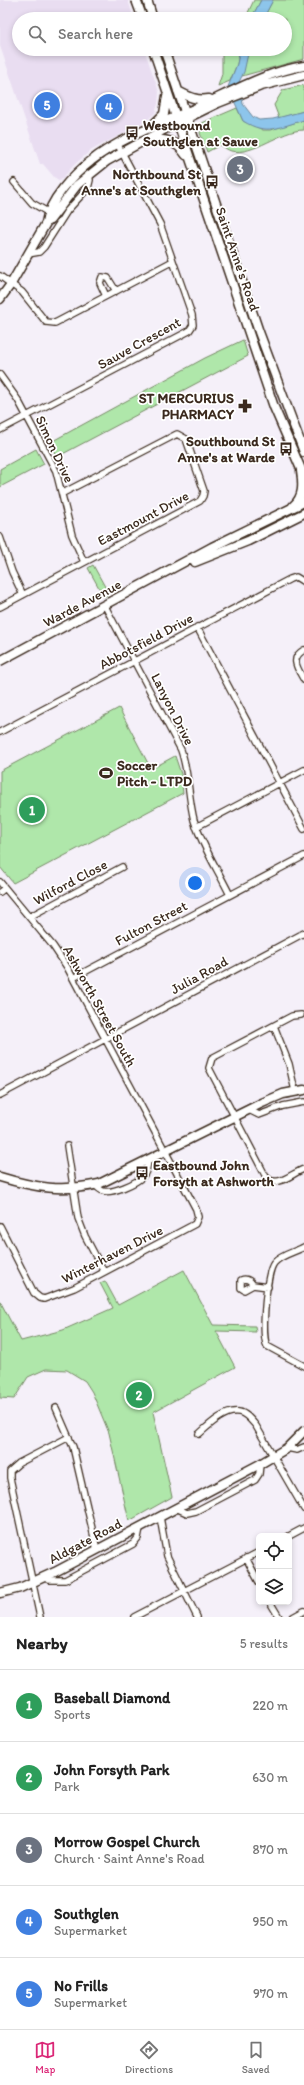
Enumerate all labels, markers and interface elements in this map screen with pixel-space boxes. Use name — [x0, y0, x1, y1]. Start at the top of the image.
search box — [12, 12, 292, 56]
icon: search — [26, 23, 48, 45]
text: Search here — [58, 25, 133, 43]
pin: 5 — [34, 90, 60, 120]
pin: 4 — [96, 92, 122, 122]
place label: Westbound Southglen at Sauve — [143, 117, 258, 150]
bus stop icon: Westbound Southglen at Sauve — [124, 125, 140, 141]
pin: 3 — [227, 154, 253, 184]
place label: Northbound St Anne's at Southglen — [80, 166, 202, 199]
bus stop icon: Northbound St Anne's at Southglen — [204, 174, 220, 190]
street label: Saint Anne's Road — [212, 205, 263, 314]
street label: Sauve Crescent — [95, 314, 184, 373]
place label: ST MERCURIUS PHARMACY — [139, 390, 235, 423]
pharmacy icon: ST MERCURIUS PHARMACY — [237, 398, 253, 414]
street label: Simon Drive — [32, 413, 78, 486]
place label: Southbound St Anne's at Warde — [177, 433, 276, 466]
bus stop icon: Southbound St Anne's at Warde — [278, 441, 294, 457]
street label: Eastmount Drive — [95, 487, 192, 550]
street label: Warde Avenue — [40, 576, 125, 631]
street label: Abbotsfield Drive — [96, 609, 196, 673]
street label: Lanyon Drive — [147, 670, 198, 748]
place label: Soccer Pitch - LTPD — [117, 757, 193, 790]
sports icon: Soccer Pitch - LTPD — [98, 765, 114, 781]
pin: 1 — [19, 795, 45, 825]
street label: Wilford Close — [30, 856, 110, 909]
your location — [185, 873, 205, 893]
street label: Fulton Street — [112, 897, 190, 950]
street label: Ashworth Street South — [59, 943, 140, 1070]
street label: Julia Road — [168, 953, 231, 998]
place label: Eastbound John Forsyth at Ashworth — [153, 1157, 274, 1190]
bus stop icon: Eastbound John Forsyth at Ashworth — [134, 1165, 150, 1181]
street label: Winterhaven Drive — [59, 1221, 166, 1287]
pin: 2 — [126, 1380, 152, 1410]
street label: Aldgate Road — [46, 1515, 125, 1568]
map controls — [256, 1533, 292, 1605]
button: locate — [256, 1533, 292, 1569]
button: layers — [256, 1569, 292, 1605]
text: Nearby — [16, 1633, 68, 1653]
text: 5 results — [240, 1636, 288, 1651]
text: Baseball Diamond — [54, 1689, 170, 1707]
text: 1 — [26, 1698, 32, 1713]
text: 220 m — [252, 1698, 288, 1713]
text: Sports — [54, 1707, 90, 1722]
text: John Forsyth Park — [54, 1761, 170, 1779]
text: 2 — [26, 1770, 32, 1785]
text: 630 m — [252, 1770, 288, 1785]
text: Park — [54, 1779, 80, 1794]
text: Morrow Gospel Church — [54, 1833, 200, 1851]
text: 3 — [25, 1842, 33, 1857]
text: 870 m — [253, 1842, 288, 1857]
text: Church · Saint Anne's Road — [54, 1851, 205, 1866]
text: Southglen — [54, 1905, 119, 1923]
text: 4 — [25, 1914, 33, 1929]
text: 950 m — [253, 1914, 288, 1929]
text: Supermarket — [54, 1923, 127, 1938]
text: No Frills — [54, 1977, 108, 1995]
text: 5 — [26, 1986, 32, 2001]
text: 970 m — [253, 1986, 288, 2001]
text: Supermarket — [54, 1995, 127, 2010]
tab: Map — [34, 2039, 56, 2076]
tab: Directions — [125, 2039, 173, 2076]
tab: Saved — [242, 2039, 270, 2076]

